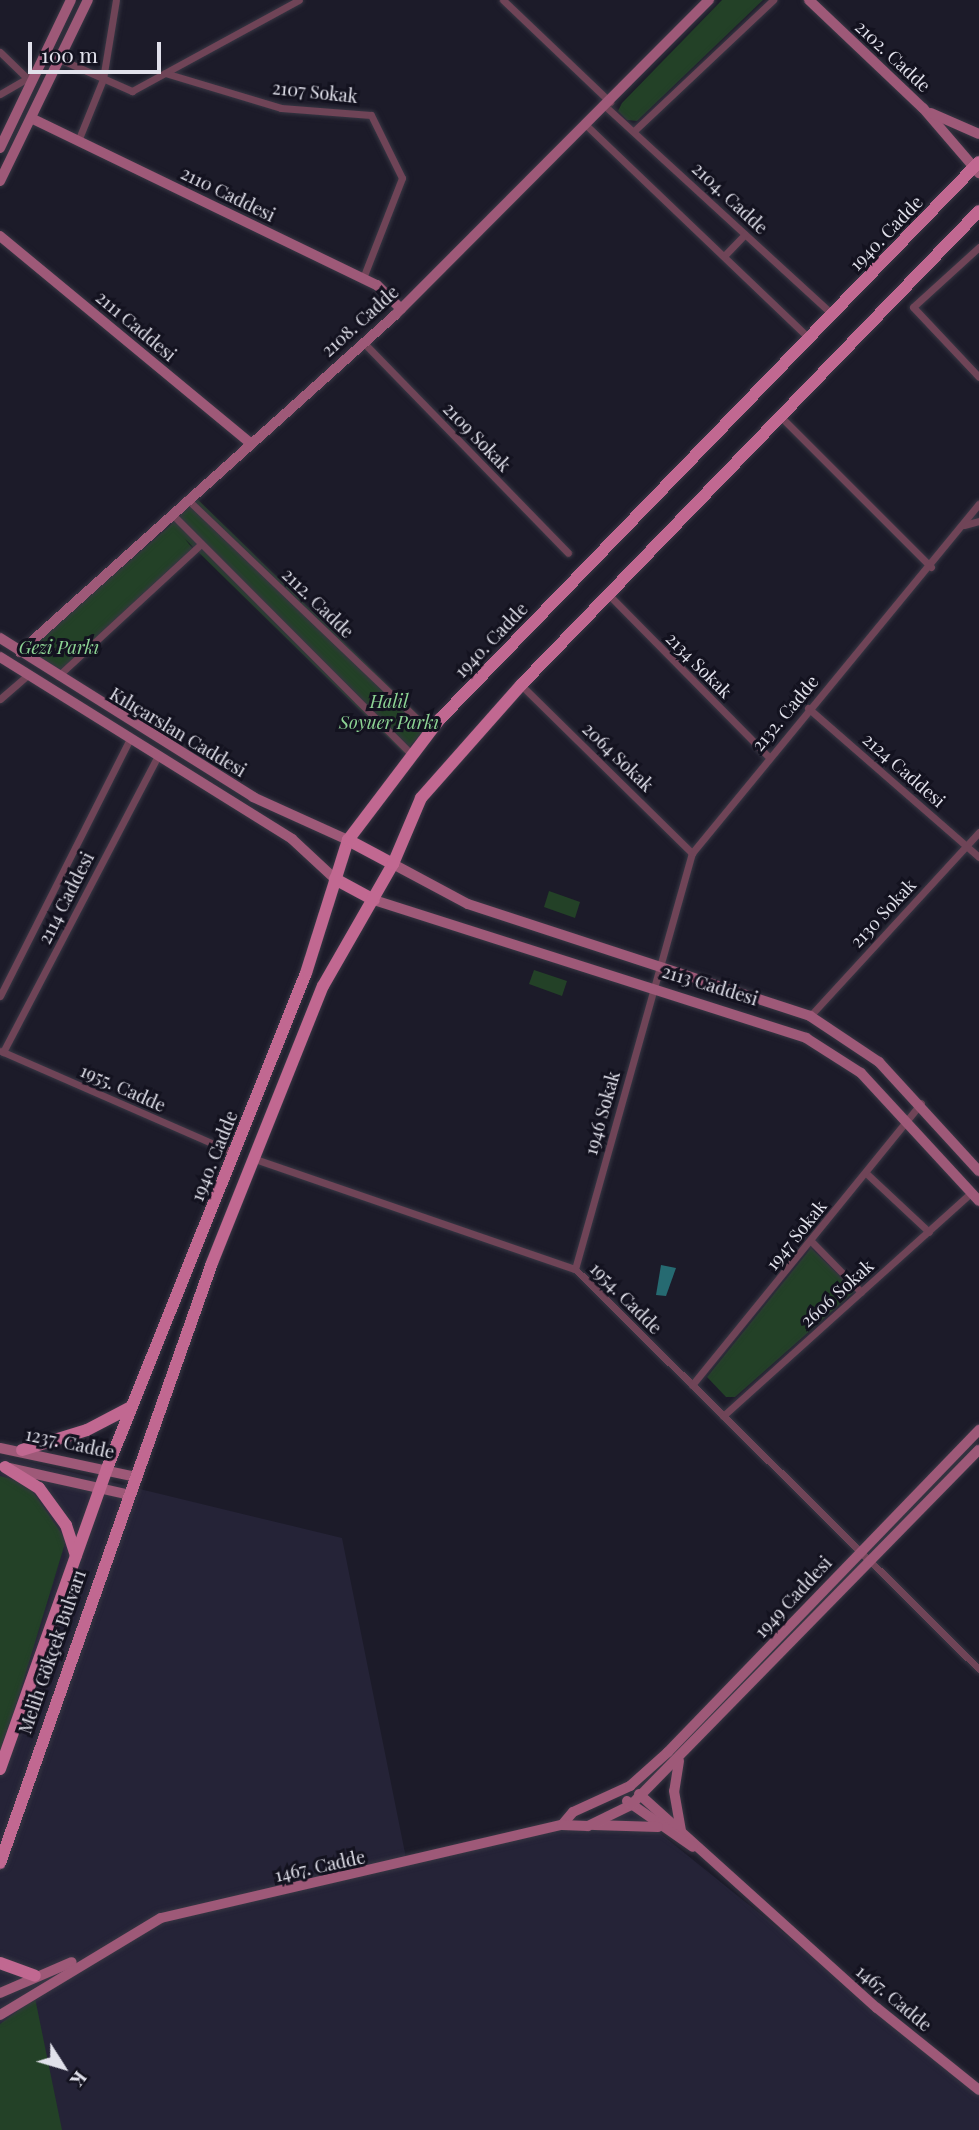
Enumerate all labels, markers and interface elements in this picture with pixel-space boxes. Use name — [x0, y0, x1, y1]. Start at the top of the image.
street label: 2102. Cadde — [851, 16, 935, 96]
scale bar — [32, 28, 164, 72]
text: 100 m — [41, 40, 98, 68]
street label: 2107 Sokak — [271, 77, 359, 107]
street label: 2104. Cadde — [688, 158, 772, 238]
street label: 2110 Caddesi — [177, 162, 279, 226]
street label: 1940. Cadde — [845, 191, 927, 275]
street label: 2108. Cadde — [317, 281, 403, 361]
street label: 2111 Caddesi — [92, 286, 180, 366]
street label: 2109 Sokak — [439, 398, 515, 476]
street label: 2112. Cadde — [278, 564, 358, 642]
street label: 1940. Cadde — [450, 598, 532, 682]
street label: 2134 Sokak — [662, 628, 736, 702]
park label: Gezi Parkı — [19, 636, 99, 658]
street label: 2132. Cadde — [747, 671, 823, 755]
street label: Kılıçarslan Caddesi — [106, 683, 250, 781]
park label: Halil Soyuer Parkı — [339, 691, 439, 734]
street label: 2064 Sokak — [578, 718, 658, 796]
street label: 2124 Caddesi — [858, 728, 950, 812]
street label: 2114 Caddesi — [34, 849, 98, 947]
street label: 2130 Sokak — [846, 874, 920, 952]
street label: 2113 Caddesi — [660, 960, 760, 1010]
street label: 1955. Cadde — [77, 1060, 169, 1116]
street label: 1946 Sokak — [580, 1068, 624, 1158]
street label: 1940. Cadde — [186, 1107, 242, 1205]
street label: 1947 Sokak — [761, 1195, 831, 1275]
street label: 2606 Sokak — [796, 1255, 878, 1331]
street label: 1954. Cadde — [586, 1258, 666, 1338]
street label: 1237. Cadde — [24, 1423, 116, 1463]
street label: 1949 Caddesi — [750, 1552, 836, 1642]
street label: Melih Gökçek Bulvarı — [14, 1567, 90, 1737]
street label: 1467. Cadde — [273, 1846, 367, 1886]
street label: 1467. Cadde — [852, 1960, 936, 2036]
north arrow — [28, 2032, 98, 2102]
text: K — [65, 2066, 94, 2093]

